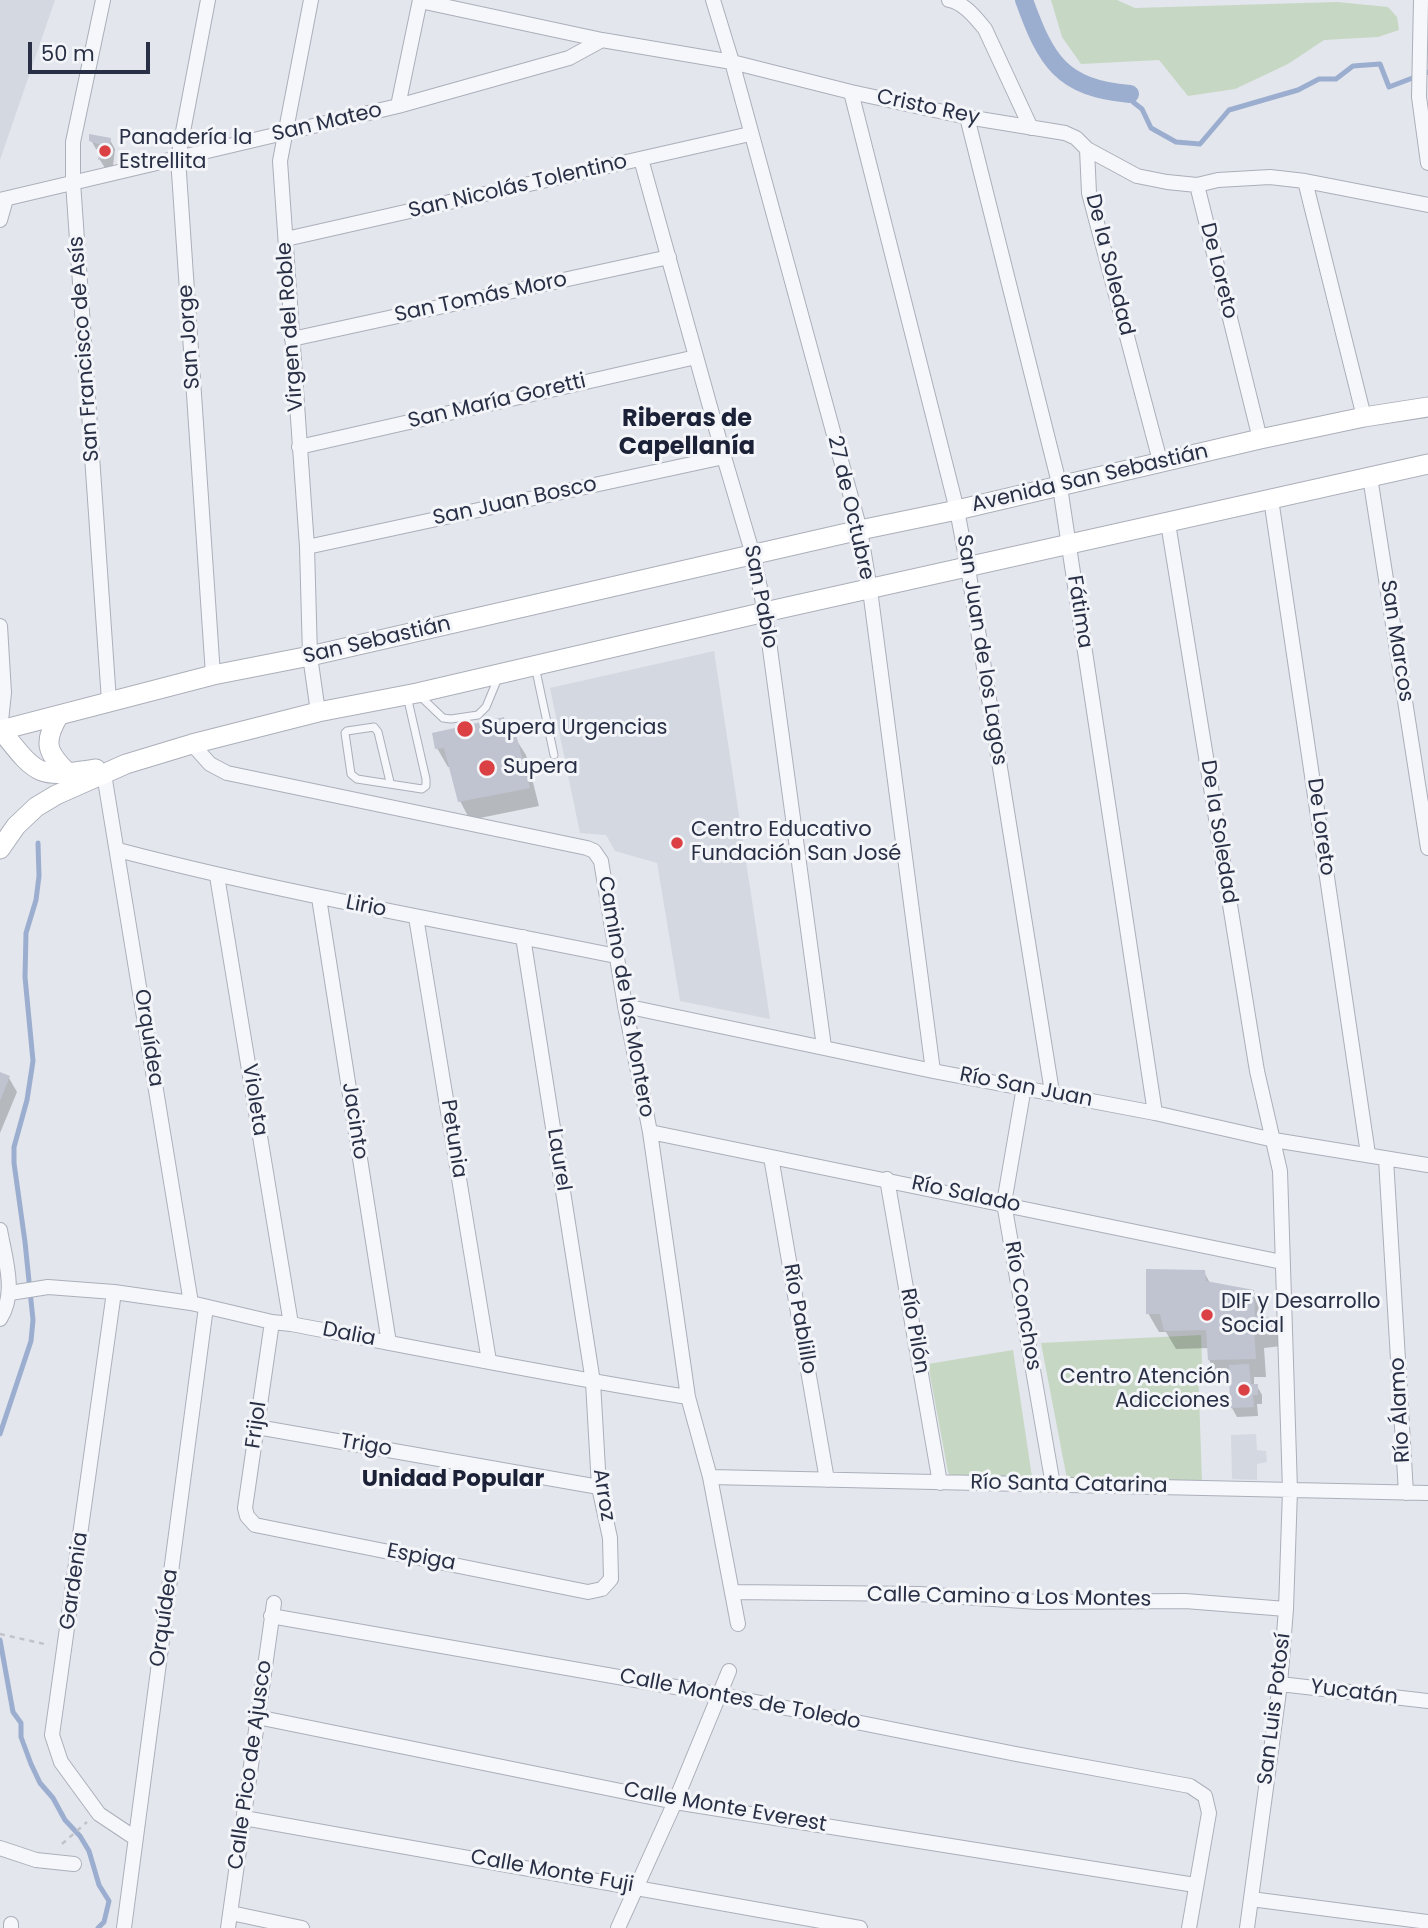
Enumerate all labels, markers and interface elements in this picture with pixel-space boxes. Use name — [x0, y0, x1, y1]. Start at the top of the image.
scale bar — [32, 28, 154, 72]
text: 50 m — [41, 39, 95, 68]
street label: Cristo Rey — [874, 85, 982, 131]
street label: San Mateo — [270, 98, 384, 148]
place label: Panadería la Estrellita — [119, 126, 252, 176]
marker: Panadería la Estrellita — [97, 143, 113, 159]
street label: San Nicolás Tolentino — [406, 150, 630, 224]
street label: De la Soledad — [1079, 192, 1139, 338]
street label: De Loreto — [1194, 220, 1242, 322]
street label: San Francisco de Asís — [65, 235, 105, 463]
street label: Virgen del Roble — [273, 241, 309, 413]
street label: San Tomás Moro — [393, 267, 569, 329]
street label: San Jorge — [174, 284, 206, 390]
street label: San María Goretti — [406, 369, 588, 435]
district label: Riberas de Capellanía — [619, 406, 755, 462]
street label: 27 de Octubre — [821, 433, 879, 583]
street label: Avenida San Sebastián — [969, 439, 1211, 519]
street label: San Juan Bosco — [431, 472, 599, 532]
street label: San Juan de los Lagos — [950, 533, 1012, 767]
street label: San Pablo — [738, 543, 782, 651]
street label: Fátima — [1061, 574, 1097, 650]
street label: San Marcos — [1374, 578, 1418, 704]
street label: San Sebastián — [301, 612, 453, 670]
place label: Supera Urgencias — [481, 716, 667, 742]
marker: Supera Urgencias — [455, 719, 475, 739]
place label: Supera — [503, 755, 578, 781]
marker: Supera — [477, 758, 497, 778]
street label: De la Soledad — [1194, 758, 1242, 906]
street label: De Loreto — [1301, 777, 1339, 877]
place label: Centro Educativo Fundación San José — [691, 818, 901, 868]
marker: Centro Educativo Fundación San José — [669, 835, 685, 851]
street label: Camino de los Montero — [591, 874, 659, 1120]
street label: Lirio — [344, 891, 388, 923]
street label: Orquídea — [128, 987, 168, 1089]
street label: Violeta — [236, 1062, 272, 1138]
street label: Río San Juan — [957, 1063, 1095, 1113]
street label: Jacinto — [335, 1081, 373, 1161]
street label: Petunia — [434, 1098, 472, 1180]
street label: Laurel — [541, 1127, 575, 1193]
street label: Río Salado — [909, 1171, 1023, 1219]
street label: Río Conchos — [998, 1239, 1046, 1373]
street label: Río Pablillo — [777, 1262, 821, 1376]
street label: Río Pilón — [894, 1286, 934, 1376]
place label: DIF y Desarrollo Social — [1221, 1290, 1381, 1340]
marker: DIF y Desarrollo Social — [1199, 1307, 1215, 1323]
street label: Dalia — [320, 1318, 378, 1352]
street label: Río Álamo — [1386, 1357, 1416, 1463]
place label: Centro Atención Adicciones — [1060, 1365, 1230, 1415]
marker: Centro Atención Adicciones — [1236, 1382, 1252, 1398]
street label: Frijol — [241, 1400, 273, 1450]
street label: Trigo — [338, 1429, 394, 1463]
district label: Unidad Popular — [362, 1466, 544, 1494]
street label: Arroz — [586, 1467, 620, 1523]
street label: Río Santa Catarina — [970, 1471, 1168, 1499]
street label: Gardenia — [56, 1531, 94, 1631]
street label: Espiga — [384, 1539, 458, 1577]
street label: Orquídea — [146, 1567, 184, 1669]
street label: Calle Camino a Los Montes — [867, 1583, 1151, 1613]
street label: San Luis Potosí — [1253, 1632, 1297, 1786]
street label: Calle Pico de Ajusco — [224, 1659, 278, 1871]
street label: Calle Montes de Toledo — [617, 1664, 863, 1736]
street label: Yucatán — [1309, 1675, 1399, 1711]
street label: Calle Monte Everest — [622, 1778, 828, 1838]
street label: Calle Monte Fuji — [469, 1845, 635, 1899]

